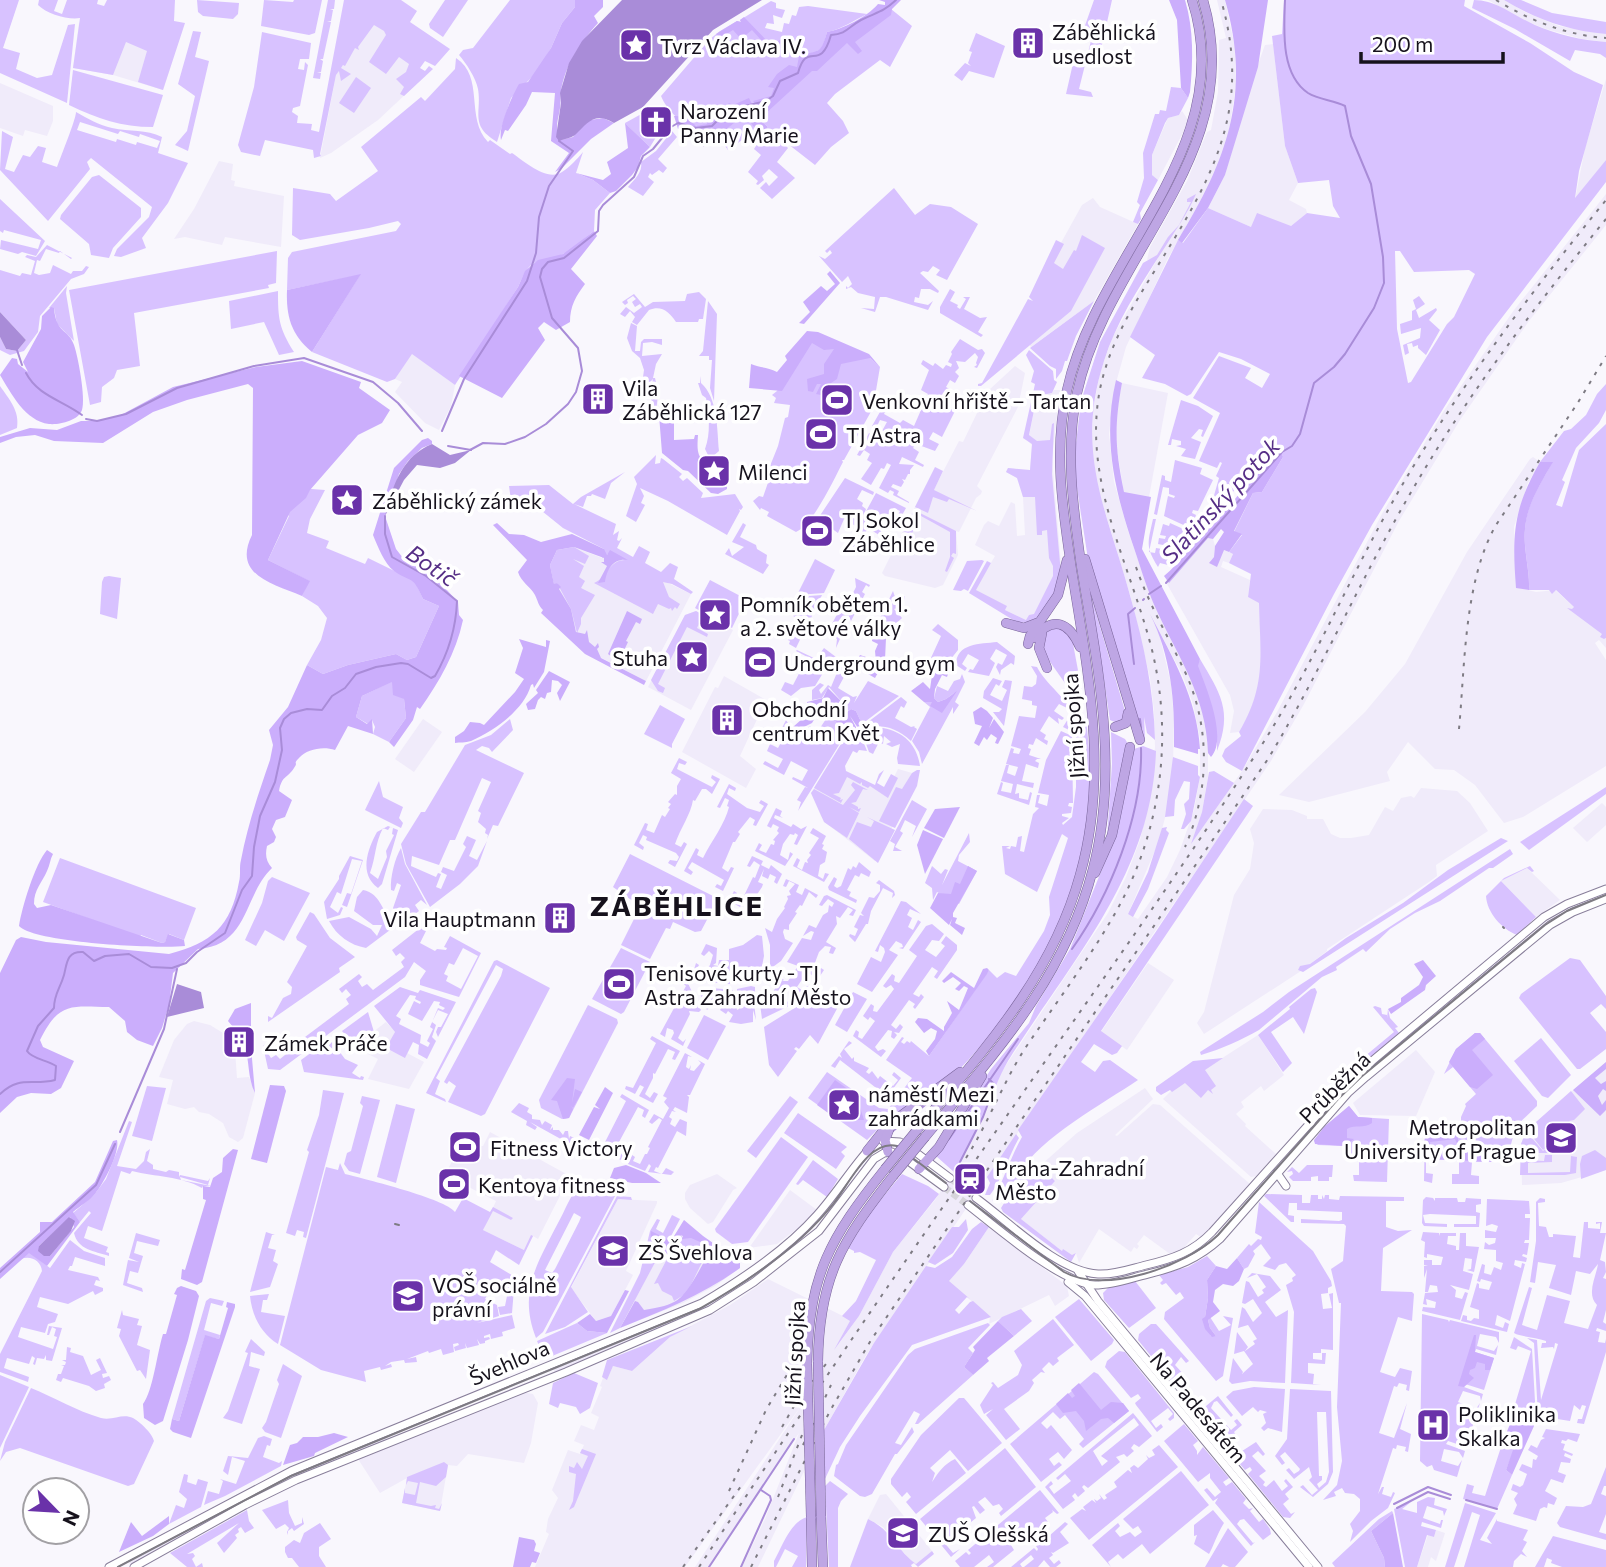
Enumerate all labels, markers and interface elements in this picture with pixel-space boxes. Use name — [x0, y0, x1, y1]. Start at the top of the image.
place label: Záběhlická usedlost — [1052, 19, 1156, 68]
scale bar — [1361, 21, 1503, 65]
building icon: Záběhlická usedlost — [1009, 24, 1047, 62]
place icon: Tvrz Václava IV. — [617, 26, 655, 64]
text: 200 m — [1372, 31, 1433, 56]
place label: Tvrz Václava IV. — [660, 33, 806, 58]
place label: Narození Panny Marie — [680, 98, 799, 147]
church icon: Narození Panny Marie — [637, 103, 675, 141]
place label: Vila Záběhlická 127 — [622, 375, 762, 424]
building icon: Vila Záběhlická 127 — [579, 380, 617, 418]
sports icon: Venkovní hřiště – Tartan — [818, 381, 856, 419]
place label: Venkovní hřiště – Tartan — [862, 388, 1091, 413]
sports icon: TJ Astra — [802, 415, 840, 453]
place label: TJ Astra — [846, 422, 921, 447]
water label: Slatinský potok — [1155, 431, 1286, 569]
place icon: Milenci — [695, 452, 733, 490]
place label: Milenci — [738, 459, 808, 484]
place icon: Záběhlický zámek — [328, 481, 366, 519]
place label: Záběhlický zámek — [372, 488, 542, 513]
place label: TJ Sokol Záběhlice — [842, 507, 935, 556]
sports icon: TJ Sokol Záběhlice — [798, 512, 836, 550]
water label: Botič — [401, 538, 465, 593]
place label: Pomník obětem 1. a 2. světové války — [740, 591, 908, 640]
place icon: Pomník obětem 1. a 2. světové války — [696, 596, 734, 634]
place icon: Stuha — [673, 638, 711, 676]
sports icon: Underground gym — [741, 643, 779, 681]
place label: Stuha — [613, 645, 668, 670]
place label: Underground gym — [784, 650, 955, 675]
street label: Jižní spojka — [1057, 672, 1089, 780]
place label: Obchodní centrum Květ — [752, 696, 880, 745]
building icon: Obchodní centrum Květ — [708, 701, 746, 739]
district label: ZÁBĚHLICE — [590, 888, 764, 922]
building icon: Vila Hauptmann — [541, 899, 579, 937]
place label: Vila Hauptmann — [383, 906, 536, 931]
place label: Tenisové kurty - TJ Astra Zahradní Město — [644, 960, 851, 1009]
sports icon: Tenisové kurty - TJ Astra Zahradní Město — [600, 965, 638, 1003]
building icon: Zámek Práče — [220, 1023, 258, 1061]
place label: Zámek Práče — [264, 1030, 388, 1055]
street label: Průběžná — [1293, 1046, 1375, 1128]
place label: náměstí Mezi zahrádkami — [868, 1081, 995, 1130]
place icon: náměstí Mezi zahrádkami — [825, 1086, 863, 1124]
place label: Metropolitan University of Prague — [1344, 1114, 1536, 1163]
school or university icon: Metropolitan University of Prague — [1542, 1119, 1580, 1157]
sports icon: Fitness Victory — [446, 1128, 484, 1166]
place label: Fitness Victory — [490, 1135, 633, 1160]
place label: Praha-Zahradní Město — [995, 1155, 1145, 1204]
station icon: Praha-Zahradní Město — [951, 1160, 989, 1198]
sports icon: Kentoya fitness — [435, 1165, 473, 1203]
place label: Kentoya fitness — [478, 1172, 625, 1197]
school or university icon: ZŠ Švehlova — [594, 1232, 632, 1270]
place label: ZŠ Švehlova — [638, 1239, 753, 1264]
place label: VOŠ sociálně právní — [432, 1272, 557, 1321]
school or university icon: VOŠ sociálně právní — [389, 1277, 427, 1315]
street label: Jižní spojka — [779, 1300, 809, 1406]
street label: Švehlova — [465, 1334, 553, 1390]
street label: Na Padesátém — [1146, 1347, 1252, 1467]
place label: Poliklinika Skalka — [1458, 1401, 1556, 1450]
hospital icon: Poliklinika Skalka — [1414, 1406, 1452, 1444]
north arrow — [21, 1476, 91, 1546]
text: N — [58, 1507, 85, 1530]
school or university icon: ZUŠ Olešská — [884, 1514, 922, 1552]
place label: ZUŠ Olešská — [928, 1521, 1049, 1546]

